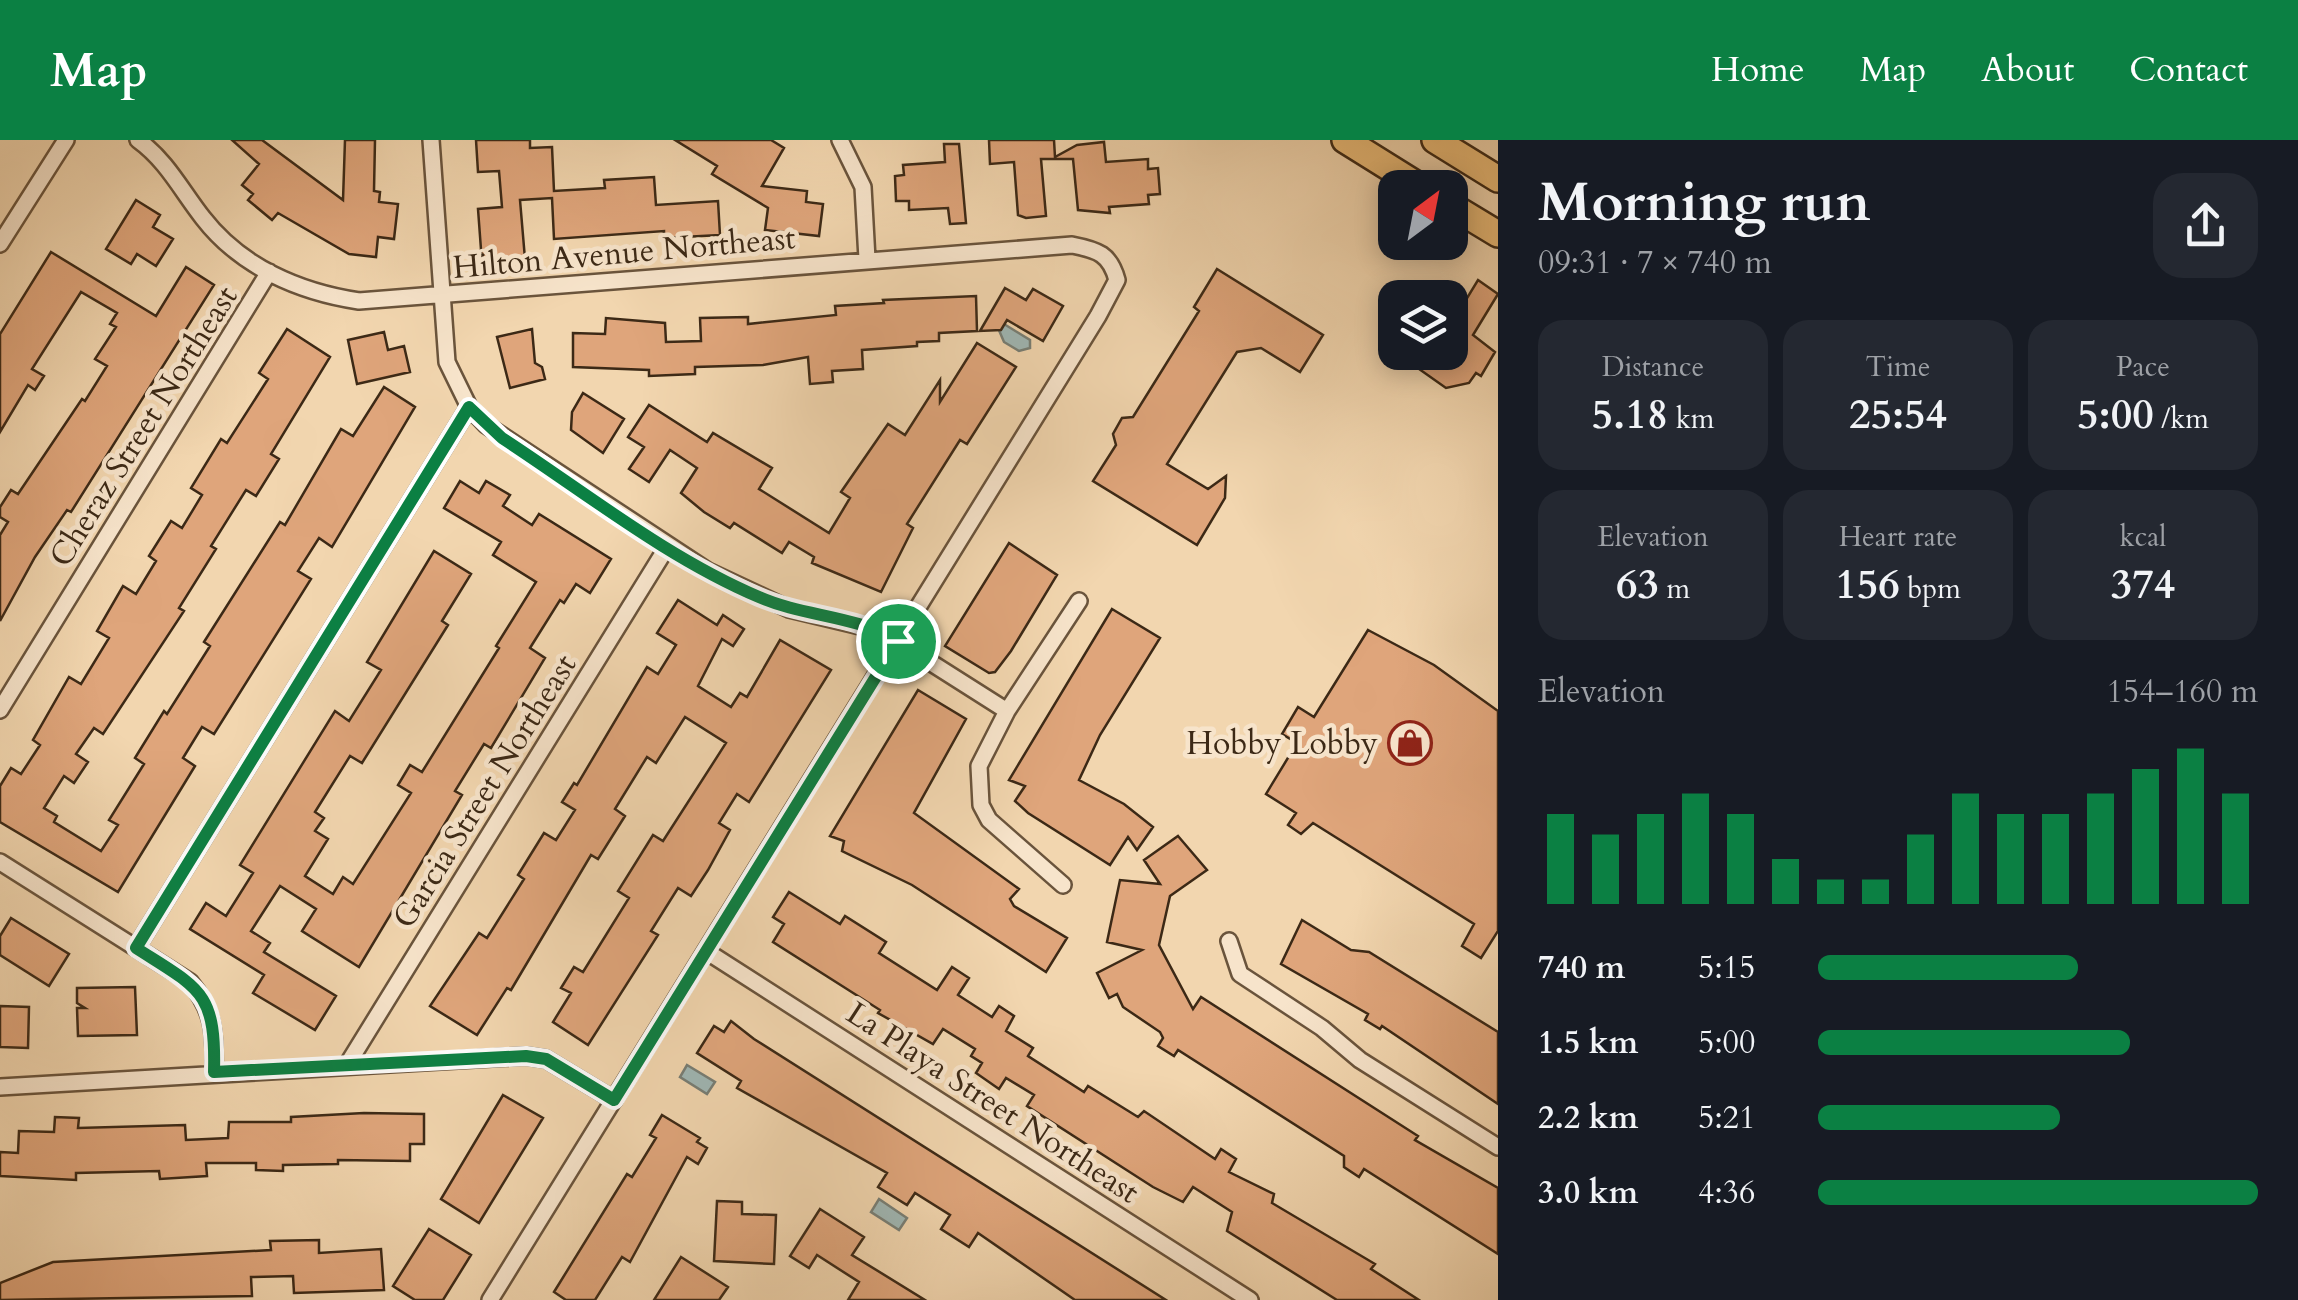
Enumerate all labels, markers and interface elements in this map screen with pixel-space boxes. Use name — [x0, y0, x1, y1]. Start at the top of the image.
text: Map — [50, 38, 148, 103]
text: Home — [1711, 46, 1805, 94]
text: Map — [1860, 46, 1926, 94]
text: About — [1981, 46, 2074, 94]
text: Contact — [2129, 46, 2248, 94]
text: Morning run — [1538, 166, 1871, 240]
north arrow — [1378, 170, 1468, 260]
map controls — [1378, 170, 1468, 370]
button: share — [2153, 173, 2258, 278]
street label: Hilton Avenue Northeast — [451, 216, 797, 290]
text: 09:31 · 7 × 740 m — [1538, 241, 1772, 285]
street label: Cheraz Street Northeast — [39, 278, 248, 575]
button: layers — [1378, 280, 1468, 370]
text: Distance — [1602, 348, 1704, 386]
text: Time — [1866, 348, 1930, 386]
text: Pace — [2116, 348, 2170, 386]
text: 5.18 — [1592, 386, 1668, 443]
text: 25:54 — [1849, 386, 1947, 443]
text: 5:00 — [2077, 386, 2154, 443]
text: km — [1668, 400, 1714, 438]
text: /km — [2154, 400, 2209, 438]
text: Elevation — [1597, 518, 1709, 556]
text: Heart rate — [1839, 518, 1957, 556]
text: kcal — [2120, 518, 2166, 556]
text: 63 — [1616, 556, 1659, 613]
text: 156 — [1835, 556, 1900, 613]
text: 374 — [2111, 556, 2175, 613]
text: m — [1659, 570, 1690, 608]
text: bpm — [1900, 570, 1961, 608]
pin — [856, 599, 941, 684]
icon: arrive — [871, 614, 926, 669]
street label: Garcia Street Northeast — [383, 646, 587, 937]
text: Elevation — [1538, 670, 1665, 714]
text: 154–160 m — [2106, 670, 2258, 714]
shop icon: Hobby Lobby — [1387, 720, 1433, 766]
place label: Hobby Lobby — [1186, 722, 1378, 766]
text: 740 m — [1538, 946, 1625, 990]
text: 5:15 — [1698, 946, 1755, 990]
street label: La Playa Street Northeast — [838, 992, 1147, 1214]
text: 1.5 km — [1538, 1021, 1638, 1065]
text: 5:00 — [1698, 1021, 1755, 1065]
text: 2.2 km — [1538, 1096, 1638, 1140]
text: 5:21 — [1698, 1096, 1755, 1140]
text: 3.0 km — [1538, 1171, 1638, 1215]
text: 4:36 — [1698, 1171, 1755, 1215]

